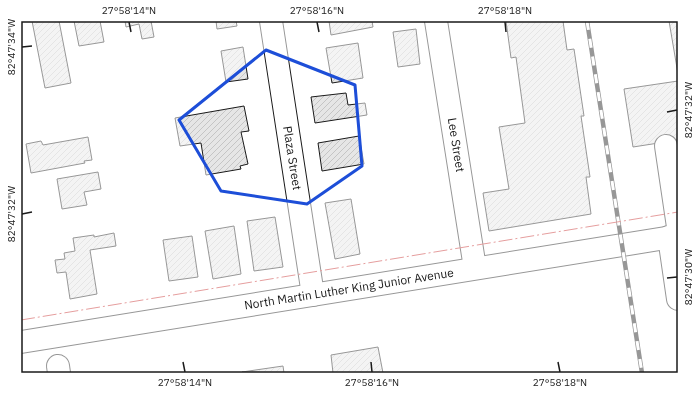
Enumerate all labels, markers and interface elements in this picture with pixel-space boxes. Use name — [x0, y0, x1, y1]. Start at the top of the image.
text: 27°58'14"N — [102, 4, 156, 17]
text: 27°58'16"N — [290, 4, 344, 17]
text: 27°58'18"N — [478, 4, 532, 17]
text: 82°47'34"W — [5, 19, 18, 75]
text: 82°47'32"W — [682, 82, 695, 138]
street label: Lee Street — [445, 117, 468, 173]
street label: Plaza Street — [280, 125, 305, 191]
text: 82°47'32"W — [5, 186, 18, 242]
text: 82°47'30"W — [682, 249, 695, 305]
street label: North Martin Luther King Junior Avenue — [243, 264, 455, 312]
text: 27°58'14"N — [158, 376, 212, 389]
text: 27°58'16"N — [345, 376, 399, 389]
text: 27°58'18"N — [533, 376, 587, 389]

